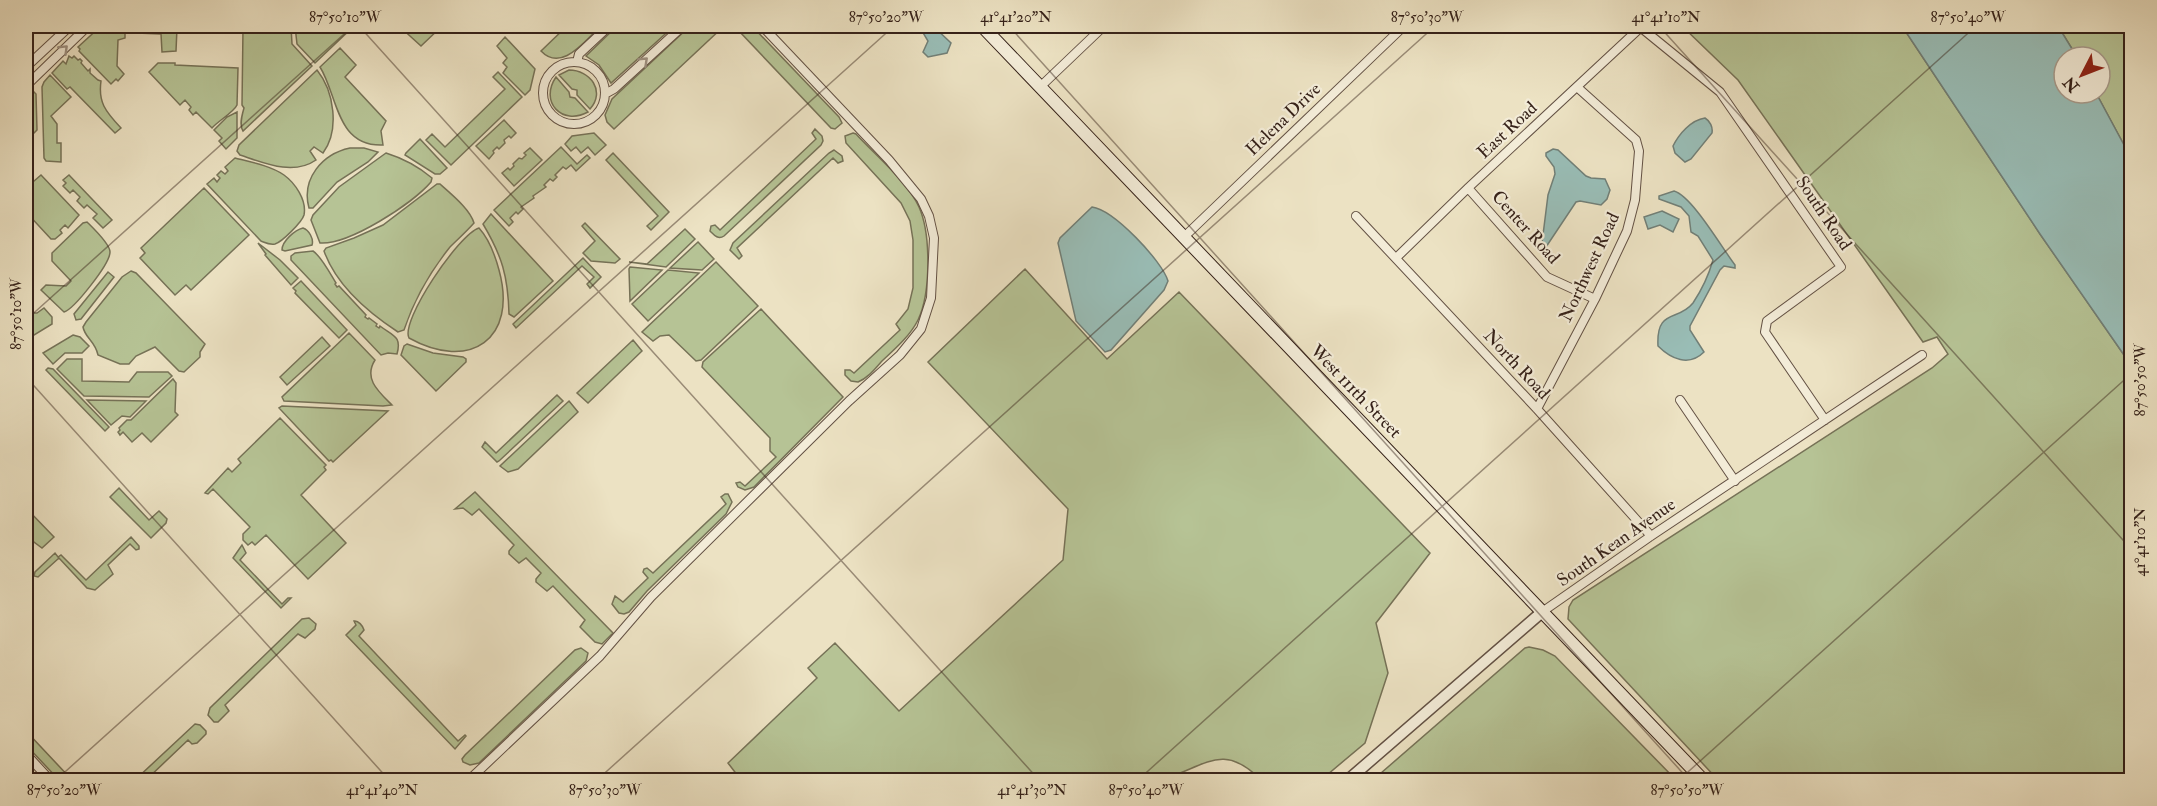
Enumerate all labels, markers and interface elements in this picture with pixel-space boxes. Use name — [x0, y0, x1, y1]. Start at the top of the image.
text: 87°50'10"W — [309, 8, 382, 27]
text: 87°50'20"W — [849, 8, 924, 27]
text: 41°41'20"N — [980, 8, 1052, 27]
text: 87°50'30"W — [1391, 8, 1464, 27]
text: 41°41'10"N — [1632, 8, 1701, 27]
text: 87°50'40"W — [1931, 8, 2006, 27]
north arrow — [2052, 45, 2112, 105]
one-way arrow — [56, 46, 67, 57]
one-way arrow — [638, 57, 648, 68]
text: N — [2059, 72, 2084, 97]
street label: Helena Drive — [1241, 77, 1326, 161]
street label: East Road — [1473, 97, 1542, 164]
street label: South Road — [1790, 172, 1857, 255]
street label: Center Road — [1487, 186, 1565, 269]
street label: Northwest Road — [1554, 209, 1625, 326]
text: 87°50'10"W — [7, 277, 26, 350]
street label: North Road — [1478, 324, 1555, 404]
street label: West 111th Street — [1304, 339, 1406, 443]
text: 87°50'50"W — [2131, 343, 2150, 417]
street label: South Kean Avenue — [1553, 493, 1680, 592]
text: 41°41'10"N — [2131, 507, 2150, 576]
text: 87°50'20"W — [27, 781, 102, 800]
text: 41°41'40"N — [346, 781, 418, 800]
text: 87°50'30"W — [569, 781, 642, 800]
text: 41°41'30"N — [997, 781, 1067, 800]
text: 87°50'40"W — [1109, 781, 1184, 800]
text: 87°50'50"W — [1650, 781, 1724, 800]

